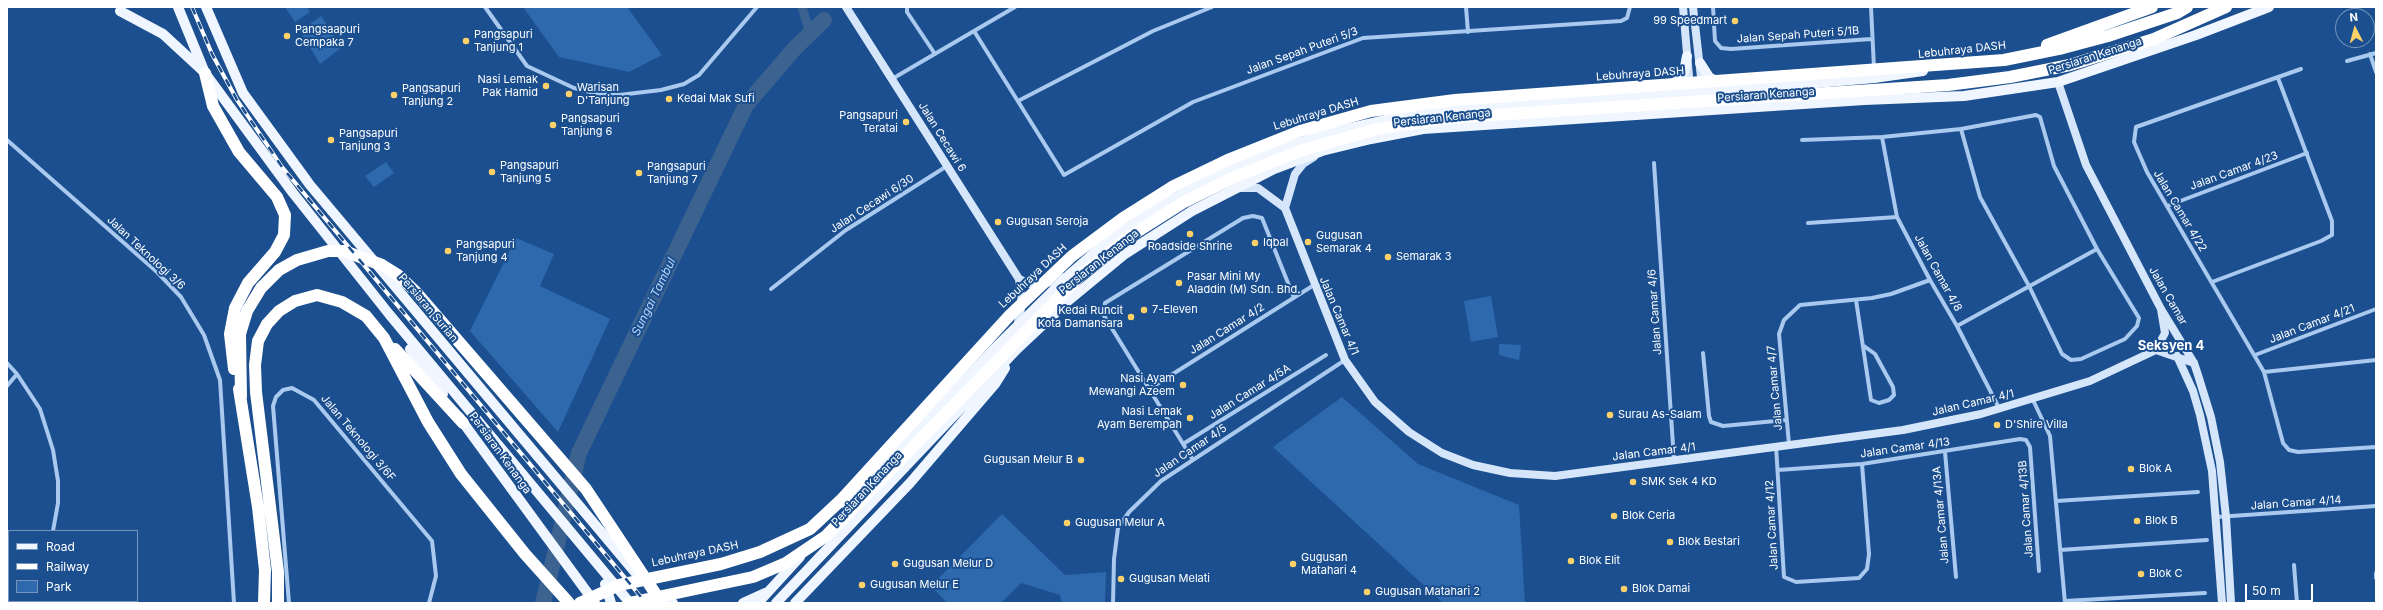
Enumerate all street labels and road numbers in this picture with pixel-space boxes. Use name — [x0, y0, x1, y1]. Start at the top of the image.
street label: Jalan Sepah Puteri 5/1B — [1736, 24, 1860, 46]
street label: Jalan Sepah Puteri 5/3 — [1244, 25, 1360, 77]
street label: Persiaran Kenanga — [2047, 35, 2143, 77]
street label: Lebuhraya DASH — [1917, 39, 2007, 61]
street label: Lebuhraya DASH — [1595, 64, 1685, 84]
street label: Persiaran Kenanga — [1717, 85, 1815, 105]
street label: Lebuhraya DASH — [1272, 95, 1360, 133]
street label: Jalan Cecawi 6 — [915, 100, 969, 174]
street label: Persiaran Kenanga — [1393, 106, 1491, 130]
street label: Jalan Camar 4/23 — [2188, 149, 2280, 193]
street label: Jalan Camar 4/22 — [2150, 168, 2210, 254]
street label: Jalan Cecawi 6/30 — [828, 172, 916, 236]
street label: Jalan Teknologi 3/6 — [104, 213, 188, 293]
street label: Persiaran Kenanga — [1057, 227, 1141, 297]
street label: Jalan Camar 4/8 — [1911, 232, 1965, 314]
street label: Lebuhraya DASH — [996, 241, 1070, 311]
street label: Jalan Camar — [2146, 265, 2190, 327]
street label: Jalan Camar 4/6 — [1645, 269, 1665, 355]
street label: Persiaran Surian — [396, 271, 460, 345]
street label: Jalan Camar 4/1 — [1317, 275, 1361, 357]
street label: Jalan Camar 4/2 — [1187, 301, 1267, 357]
street label: Jalan Camar 4/21 — [2267, 302, 2357, 346]
street label: Jalan Camar 4/7 — [1765, 345, 1785, 431]
street label: Jalan Camar 4/5A — [1207, 362, 1293, 422]
street label: Jalan Camar 4/1 — [1931, 387, 2015, 419]
street label: Jalan Teknologi 3/6F — [318, 392, 398, 484]
street label: Persiaran Kenanga — [466, 410, 534, 496]
street label: Jalan Camar 4/5 — [1151, 422, 1229, 480]
street label: Jalan Camar 4/13 — [1859, 435, 1951, 461]
street label: Jalan Camar 4/1 — [1612, 440, 1696, 464]
street label: Persiaran Kenanga — [829, 449, 905, 529]
street label: Jalan Camar 4/13B — [2016, 460, 2036, 558]
street label: Jalan Camar 4/13A — [1930, 466, 1952, 564]
street label: Jalan Camar 4/12 — [1763, 480, 1781, 570]
street label: Jalan Camar 4/14 — [2250, 493, 2342, 513]
street label: Lebuhraya DASH — [650, 538, 740, 570]

